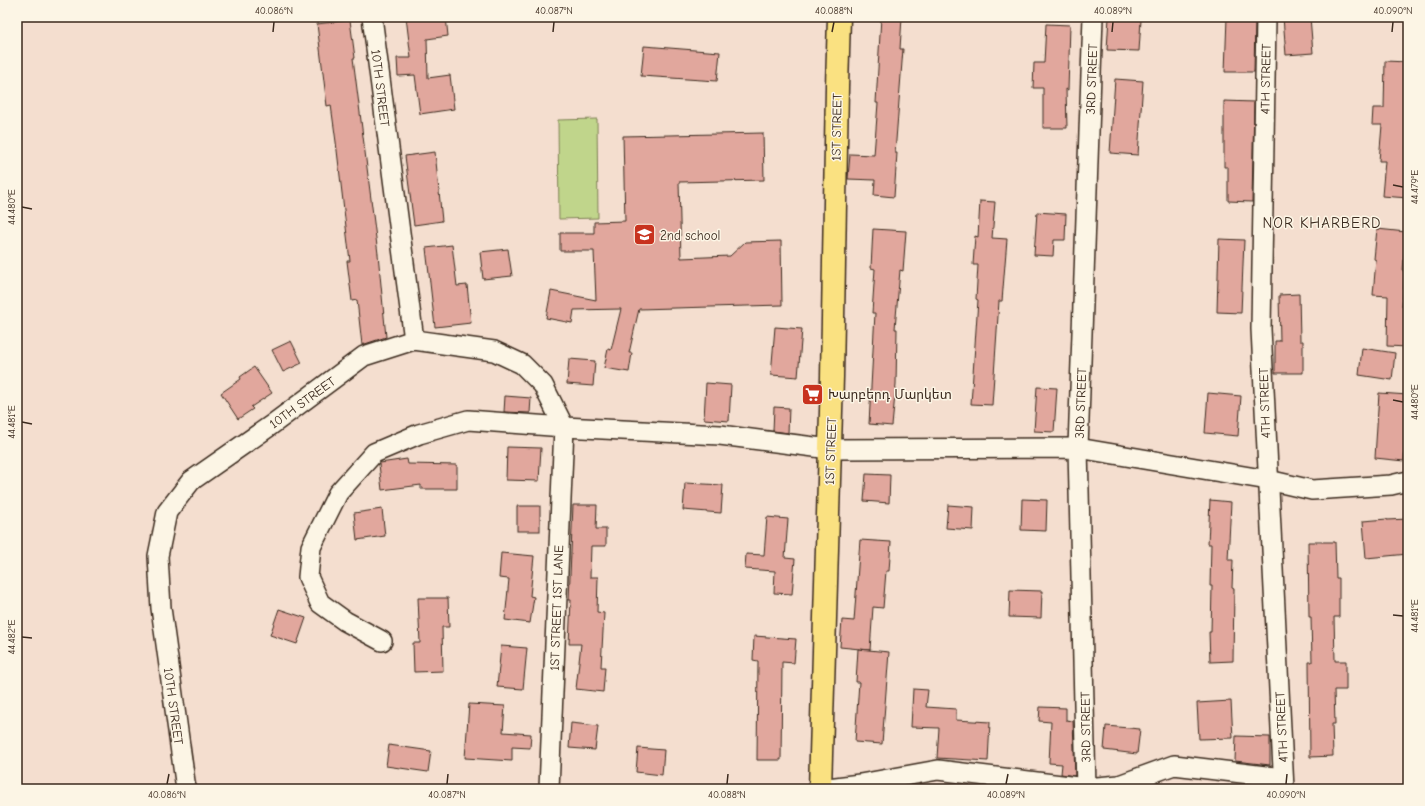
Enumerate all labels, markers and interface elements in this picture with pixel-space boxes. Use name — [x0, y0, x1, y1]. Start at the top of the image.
text: 40.086°N — [255, 5, 293, 17]
text: 40.087°N — [535, 5, 573, 17]
text: 40.088°N — [815, 5, 853, 17]
text: 40.089°N — [1094, 5, 1132, 17]
text: 40.090°N — [1374, 5, 1413, 17]
street label: 3RD STREET — [1083, 43, 1100, 115]
street label: 4TH STREET — [1257, 43, 1274, 115]
street label: 10TH STREET — [368, 49, 393, 128]
street label: 1ST STREET — [828, 93, 845, 161]
text: 44.479°E — [1409, 170, 1421, 204]
text: 44.480°E — [6, 189, 18, 225]
district label: NOR KHARBERD — [1262, 214, 1382, 232]
school or university icon: 2nd school — [632, 222, 658, 248]
place label: 2nd school — [660, 228, 720, 243]
street label: 3RD STREET — [1072, 367, 1089, 439]
street label: 4TH STREET — [1256, 367, 1273, 439]
street label: 10TH STREET — [266, 373, 338, 431]
supermarket icon: Խարբերդ Մարկետ — [799, 381, 825, 407]
text: 44.480°E — [1409, 384, 1421, 420]
place label: Խարբերդ Մարկետ — [828, 387, 952, 402]
text: 44.481°E — [6, 405, 18, 439]
street label: 1ST STREET — [822, 417, 839, 485]
street label: 1ST STREET 1ST LANE — [547, 545, 566, 671]
text: 44.481°E — [1409, 599, 1421, 633]
text: 44.482°E — [6, 620, 18, 654]
street label: 10TH STREET — [161, 667, 186, 746]
street label: 3RD STREET — [1077, 691, 1094, 763]
street label: 4TH STREET — [1272, 691, 1291, 763]
text: 40.086°N — [148, 789, 186, 801]
text: 40.087°N — [428, 789, 466, 801]
text: 40.088°N — [708, 789, 746, 801]
text: 40.089°N — [987, 789, 1025, 801]
text: 40.090°N — [1267, 789, 1306, 801]

